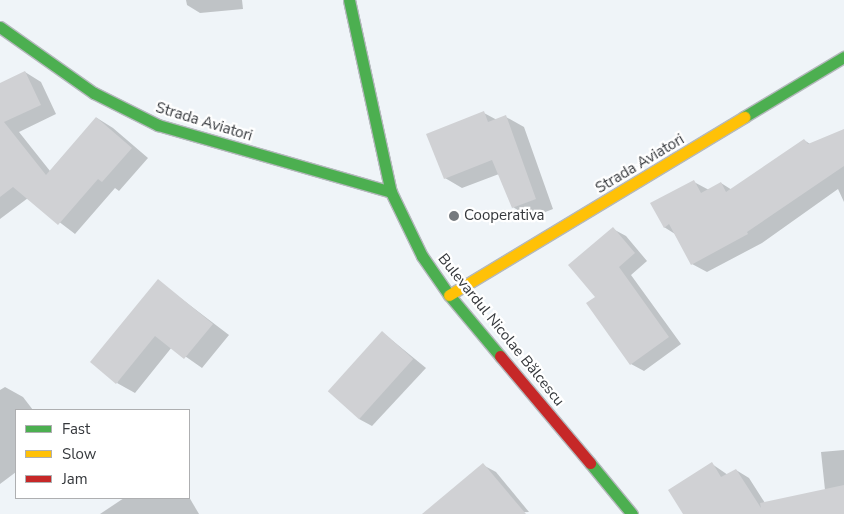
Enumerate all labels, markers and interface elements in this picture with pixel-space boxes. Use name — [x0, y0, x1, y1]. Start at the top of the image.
street label: Strada Aviatori — [153, 99, 255, 145]
street label: Strada Aviatori — [592, 130, 688, 198]
place label: Cooperativa — [464, 207, 544, 225]
marker: Cooperativa — [448, 210, 460, 222]
street label: Bulevardul Nicolae Bălcescu — [434, 250, 568, 410]
legend — [15, 409, 190, 499]
text: Fast — [62, 419, 90, 439]
text: Slow — [62, 444, 96, 464]
text: Jam — [62, 469, 88, 489]

